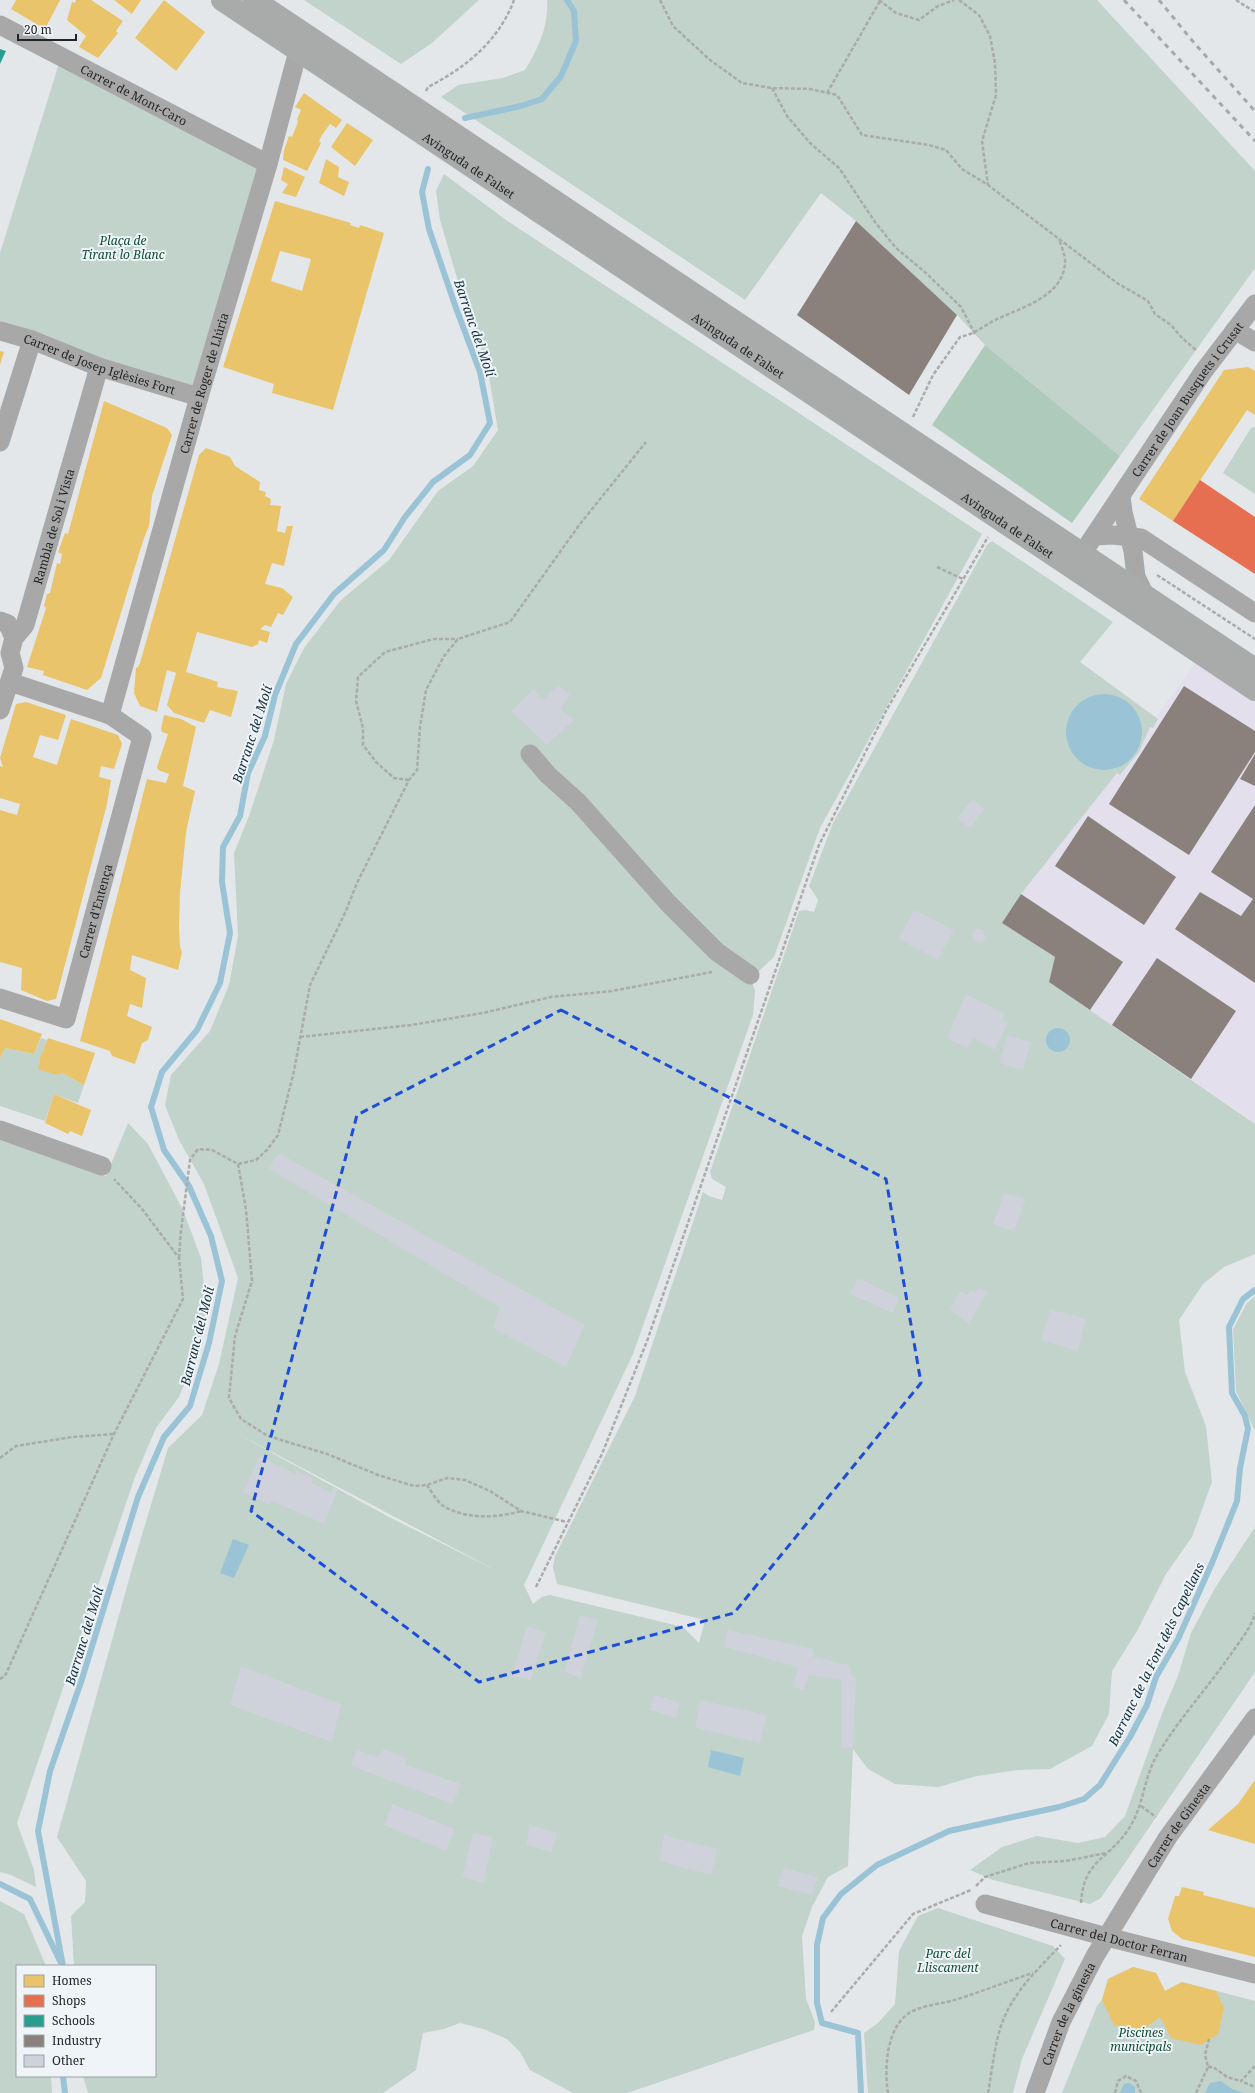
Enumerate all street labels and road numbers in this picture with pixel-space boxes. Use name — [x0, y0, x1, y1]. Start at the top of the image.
street label: Carrer de Mont-Caro — [78, 60, 190, 129]
street label: Avinguda de Falset — [419, 128, 518, 202]
street label: Avinguda de Falset — [689, 308, 788, 382]
street label: Carrer de Roger de Llúria — [175, 310, 232, 455]
street label: Carrer de Joan Busquets i Crusat — [1127, 318, 1247, 480]
street label: Carrer de Josep Iglèsies Fort — [22, 330, 178, 398]
street label: Rambla de Sol i Vista — [29, 466, 78, 586]
street label: Avinguda de Falset — [958, 488, 1057, 562]
street label: Carrer d'Entença — [74, 862, 116, 960]
street label: Carrer de Ginesta — [1143, 1779, 1214, 1871]
street label: Carrer del Doctor Ferran — [1049, 1914, 1190, 1966]
street label: Carrer de la ginesta — [1037, 1959, 1099, 2068]

